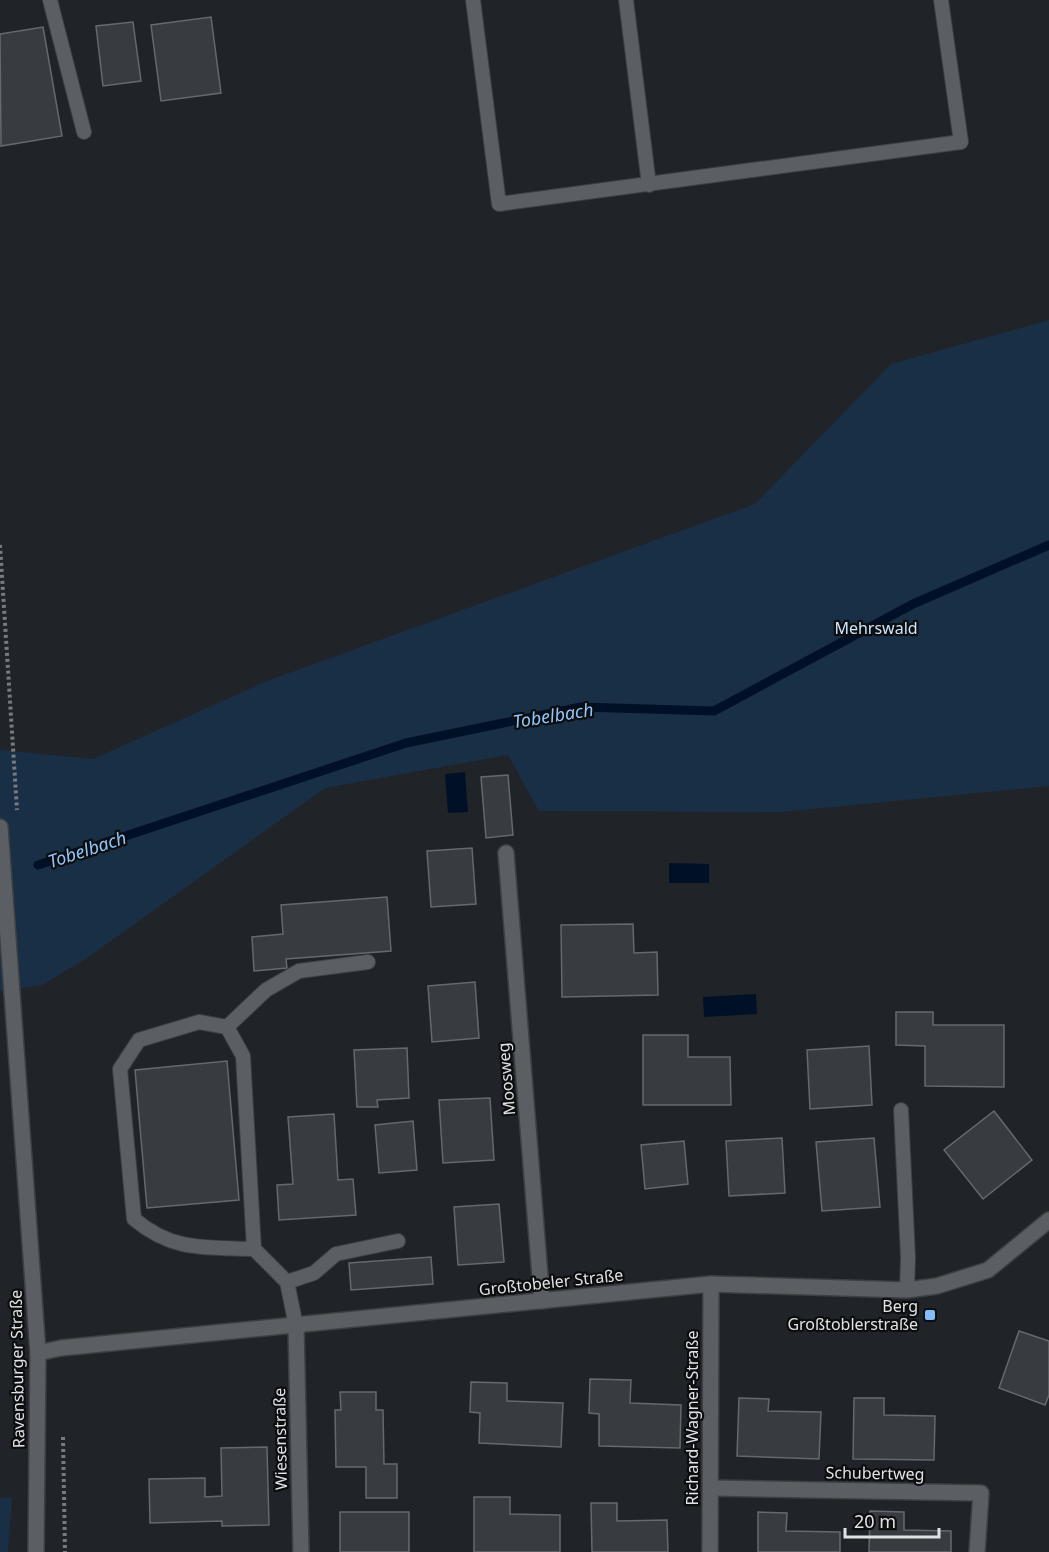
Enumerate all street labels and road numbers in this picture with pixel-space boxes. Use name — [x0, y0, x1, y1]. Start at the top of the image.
street label: Moosweg — [492, 1042, 520, 1116]
street label: Großtobeler Straße — [478, 1263, 624, 1301]
street label: Ravensburger Straße — [5, 1290, 29, 1448]
street label: Richard-Wagner-Straße — [681, 1331, 703, 1505]
street label: Wiesenstraße — [268, 1388, 292, 1490]
street label: Schubertweg — [825, 1461, 925, 1485]

